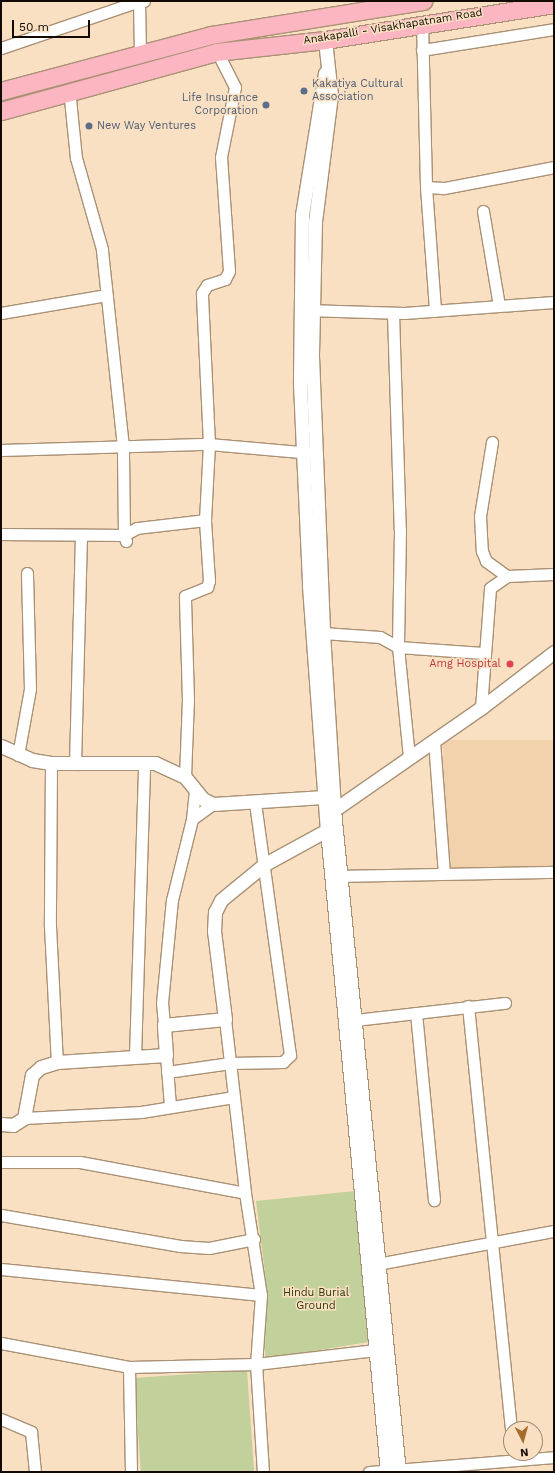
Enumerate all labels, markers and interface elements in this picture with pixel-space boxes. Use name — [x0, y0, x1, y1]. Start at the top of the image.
street label: Anakapalli - Visakhapatnam Road — [302, 6, 484, 48]
scale bar — [14, 12, 92, 38]
text: 50 m — [19, 20, 49, 34]
place label: Kakatiya Cultural Association — [312, 78, 403, 104]
marker: Kakatiya Cultural Association — [299, 86, 309, 96]
place label: Life Insurance Corporation — [182, 92, 258, 118]
marker: Life Insurance Corporation — [261, 100, 271, 110]
place label: New Way Ventures — [97, 119, 197, 133]
marker: New Way Ventures — [84, 121, 94, 131]
place label: Amg Hospital — [429, 657, 501, 671]
marker: Amg Hospital — [504, 658, 516, 670]
park label: Hindu Burial Ground — [283, 1287, 349, 1313]
north arrow — [503, 1421, 543, 1461]
text: N — [519, 1446, 529, 1459]

